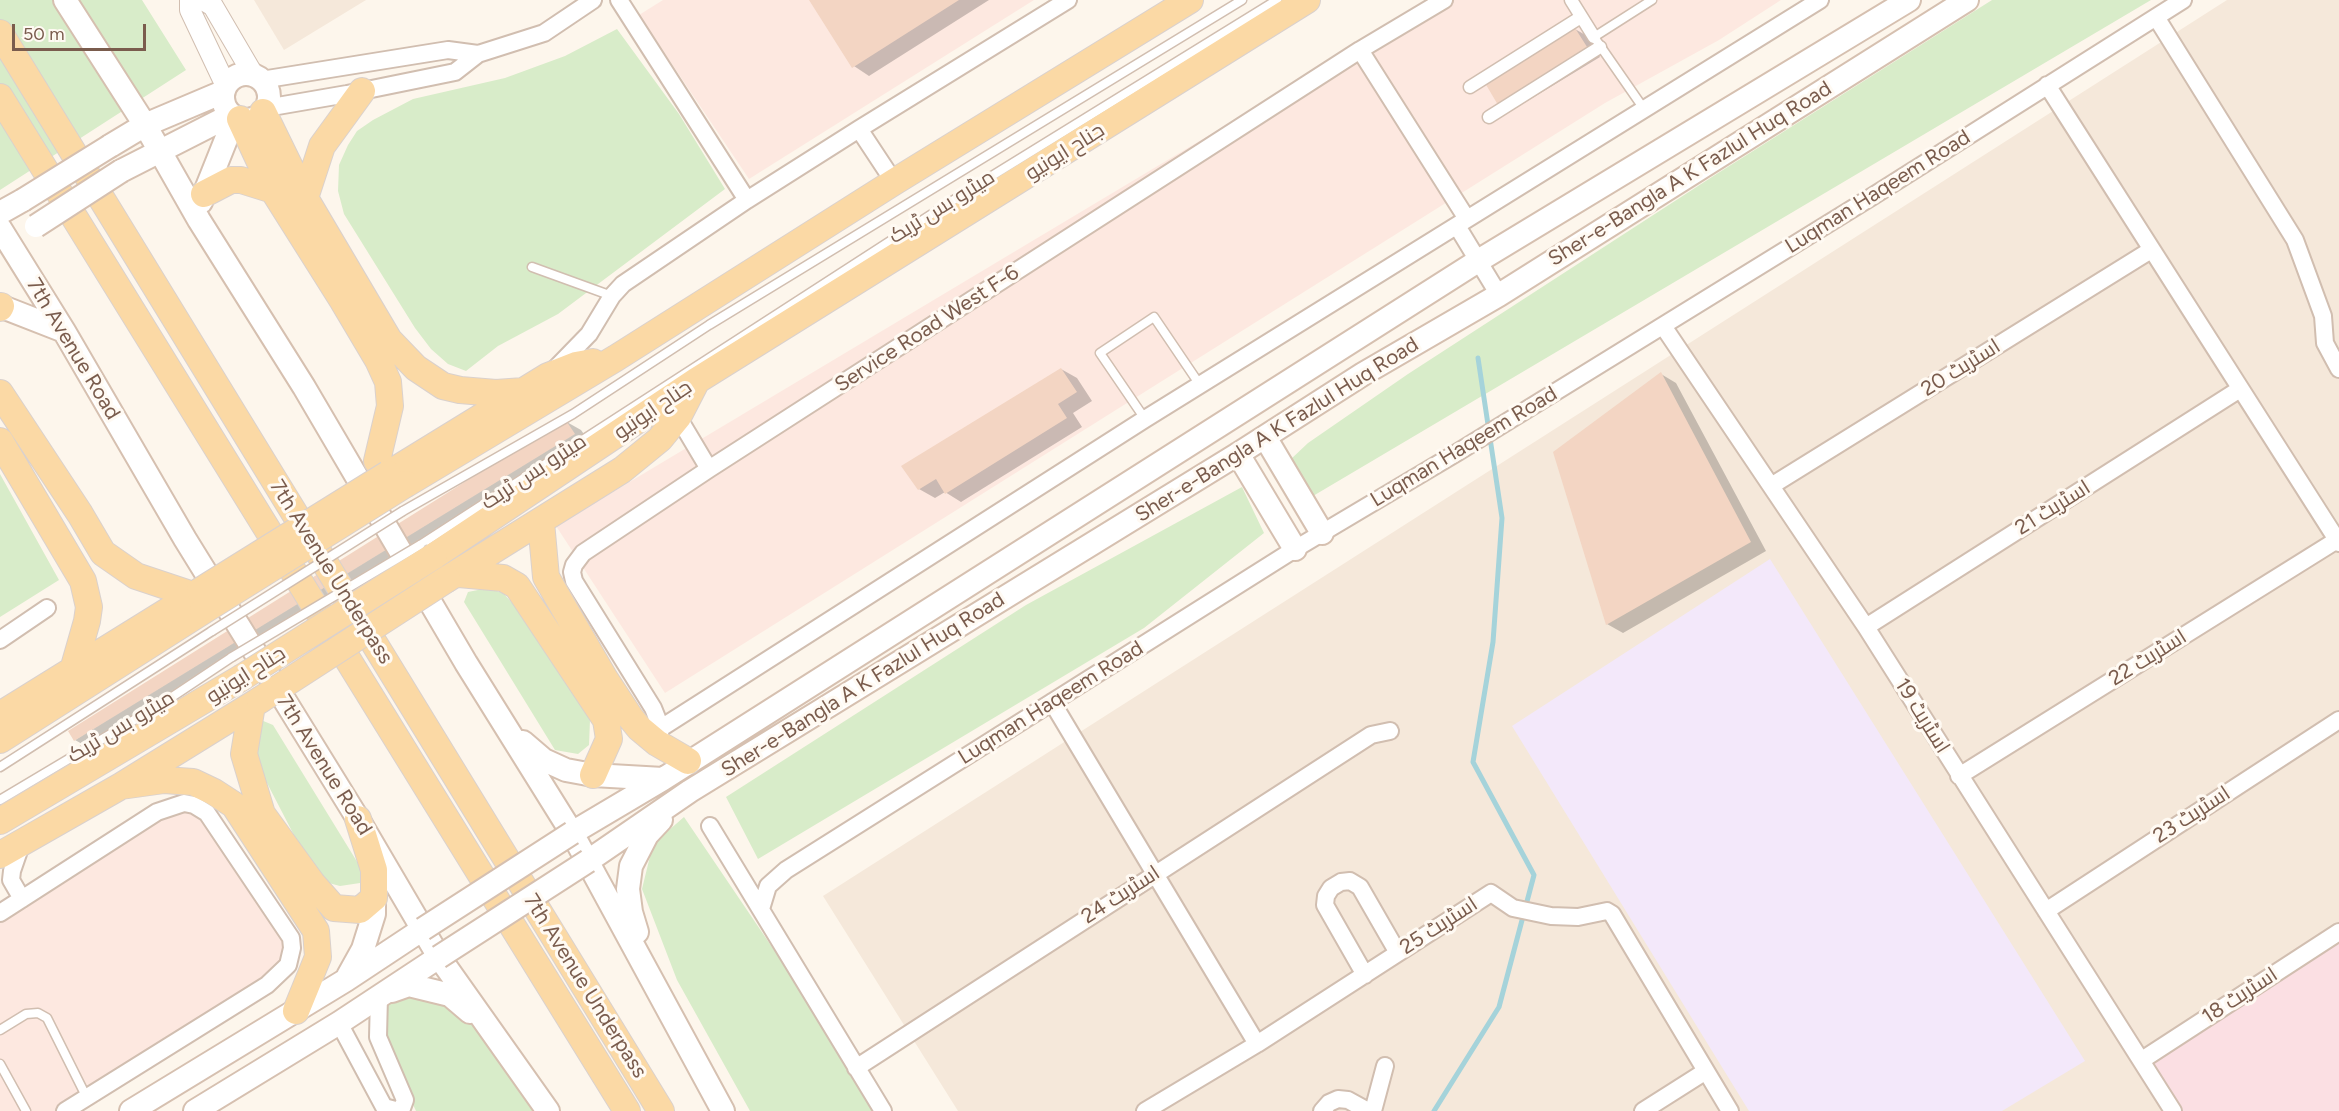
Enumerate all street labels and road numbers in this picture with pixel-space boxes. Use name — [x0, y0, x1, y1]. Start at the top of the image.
street label: Sher-e-Bangla A K Fazlul Huq Road — [1544, 76, 1836, 272]
street label: جناح ایونیو — [1021, 118, 1109, 186]
street label: Luqman Haqeem Road — [1781, 125, 1975, 259]
street label: میٹرو بس ٹریک — [884, 164, 1000, 250]
street label: Service Road West F-6 — [830, 260, 1024, 398]
street label: 7th Avenue Road — [21, 274, 125, 424]
street label: Sher-e-Bangla A K Fazlul Huq Road — [1131, 332, 1423, 528]
street label: اسٹریٹ 20 — [1917, 334, 2005, 402]
street label: جناح ایونیو — [609, 375, 697, 445]
street label: Luqman Haqeem Road — [1366, 381, 1562, 513]
street label: میٹرو بس ٹریک — [477, 429, 591, 515]
street label: 7th Avenue Underpass — [264, 475, 398, 669]
street label: اسٹریٹ 21 — [2011, 475, 2095, 541]
street label: Sher-e-Bangla A K Fazlul Huq Road — [717, 587, 1009, 783]
street label: اسٹریٹ 22 — [2104, 624, 2192, 692]
street label: Luqman Haqeem Road — [954, 636, 1148, 770]
street label: جناح ایونیو — [202, 641, 290, 709]
street label: اسٹریٹ 19 — [1889, 674, 1955, 758]
street label: میٹرو بس ٹریک — [63, 685, 179, 769]
street label: 7th Avenue Road — [271, 690, 377, 840]
street label: اسٹریٹ 23 — [2149, 781, 2235, 849]
street label: اسٹریٹ 24 — [1077, 860, 1165, 930]
street label: 7th Avenue Underpass — [518, 889, 652, 1083]
street label: اسٹریٹ 25 — [1396, 892, 1482, 960]
street label: اسٹریٹ 18 — [2197, 962, 2283, 1030]

